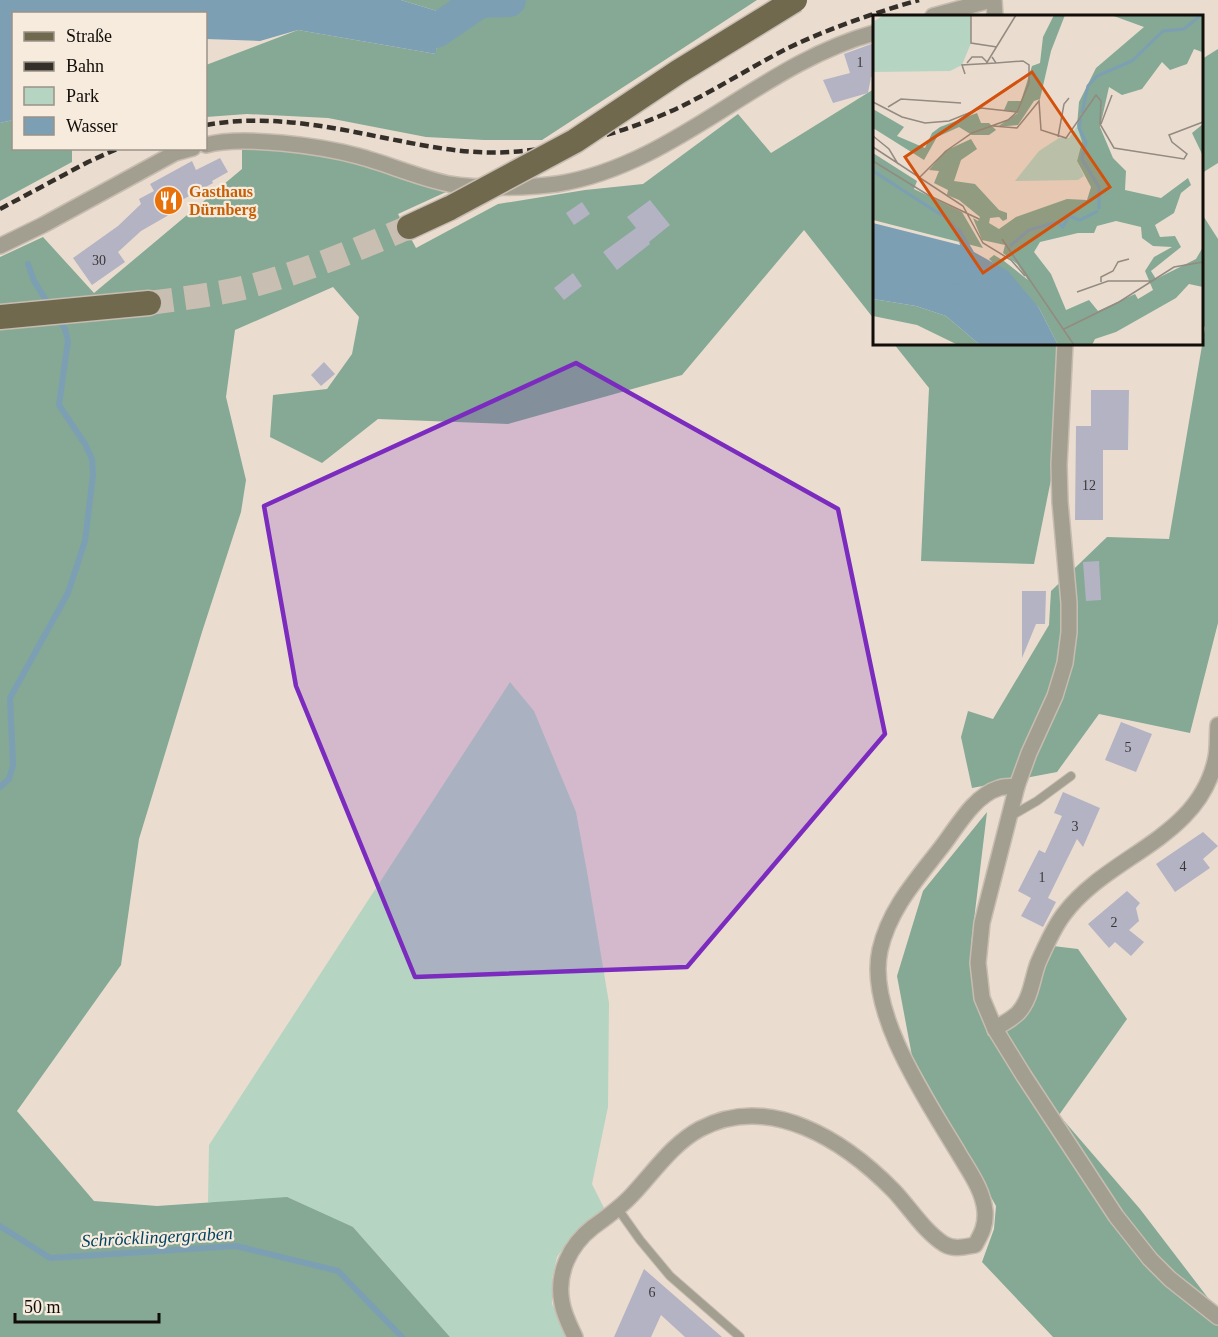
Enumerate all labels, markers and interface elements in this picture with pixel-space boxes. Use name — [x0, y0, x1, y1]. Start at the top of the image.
legend — [12, 12, 207, 150]
inset map — [873, 15, 1203, 345]
text: Straße — [66, 26, 112, 46]
house number: 1 — [857, 55, 864, 70]
text: Bahn — [66, 56, 104, 76]
text: Park — [66, 86, 99, 106]
text: Wasser — [66, 116, 118, 136]
place label: Gasthaus Dürnberg — [189, 183, 257, 219]
restaurant icon: Gasthaus Dürnberg — [152, 184, 184, 216]
house number: 30 — [92, 253, 106, 268]
house number: 12 — [1082, 478, 1096, 493]
house number: 5 — [1125, 740, 1132, 755]
house number: 3 — [1072, 819, 1079, 834]
house number: 4 — [1180, 859, 1187, 874]
house number: 1 — [1039, 870, 1046, 885]
house number: 2 — [1111, 915, 1118, 930]
water label: Schröcklingergraben — [81, 1223, 233, 1251]
house number: 6 — [649, 1285, 656, 1300]
scale bar — [15, 1286, 159, 1324]
text: 50 m — [24, 1297, 61, 1317]

